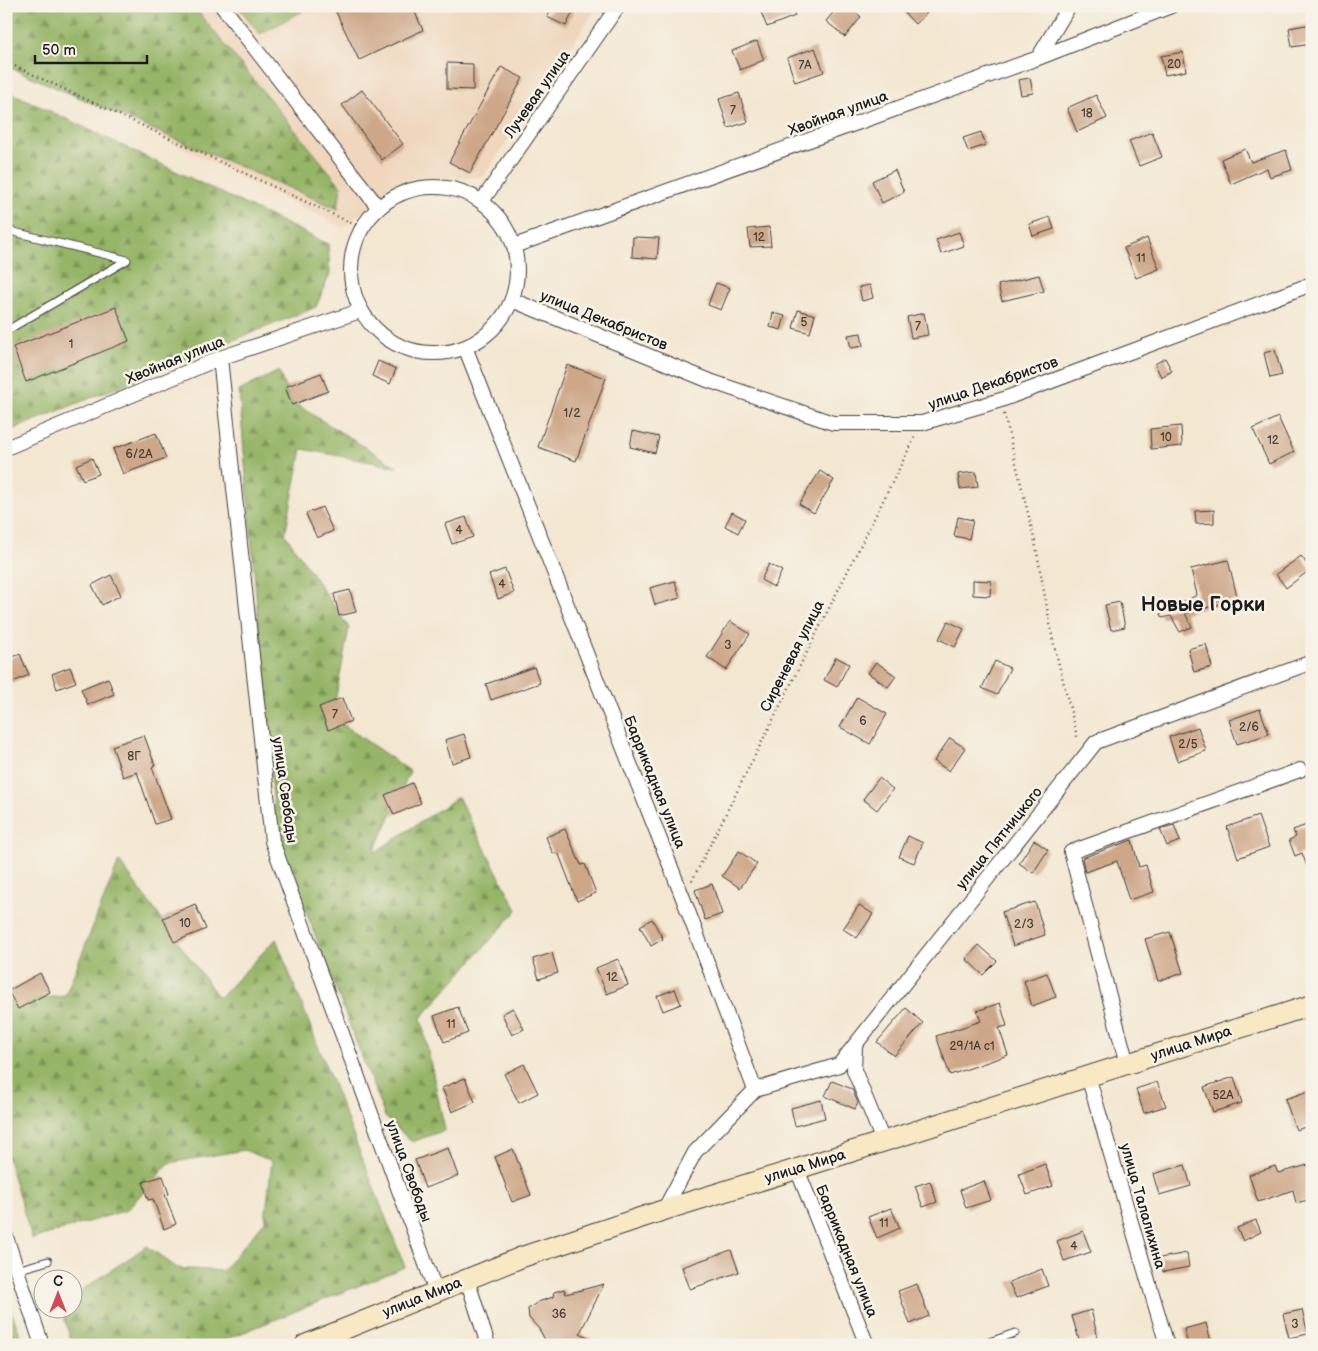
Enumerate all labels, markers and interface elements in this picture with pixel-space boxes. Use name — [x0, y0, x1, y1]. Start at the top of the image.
scale bar — [35, 32, 148, 64]
text: 50 m — [42, 41, 76, 60]
street label: Лучевая улица — [499, 46, 575, 143]
house number: 20 — [1167, 57, 1181, 72]
house number: 7А — [798, 58, 812, 73]
street label: Хвойная улица — [786, 87, 891, 140]
house number: 7 — [730, 103, 736, 118]
house number: 18 — [1081, 106, 1093, 121]
house number: 12 — [753, 230, 765, 245]
house number: 11 — [1136, 251, 1146, 266]
street label: улица Декабристов — [537, 286, 671, 355]
house number: 5 — [801, 315, 808, 330]
house number: 7 — [915, 319, 921, 334]
street label: Хвойная улица — [123, 332, 227, 389]
house number: 1 — [69, 337, 73, 352]
street label: улица Декабристов — [926, 352, 1061, 415]
house number: 1/2 — [563, 406, 581, 421]
house number: 10 — [1160, 430, 1172, 445]
house number: 12 — [1267, 433, 1279, 448]
house number: 6/2А — [125, 447, 153, 462]
house number: 4 — [455, 523, 463, 538]
house number: 4 — [498, 577, 506, 592]
district label: Новые Горки — [1141, 593, 1265, 617]
street label: Сиреневая улица — [756, 597, 829, 715]
house number: 3 — [724, 638, 732, 653]
house number: 7 — [332, 707, 338, 722]
street label: Баррикадная улица — [619, 713, 690, 851]
house number: 6 — [859, 714, 867, 729]
house number: 2/6 — [1239, 720, 1259, 735]
street label: улица Свободы — [268, 736, 301, 844]
house number: 2/5 — [1178, 737, 1198, 752]
house number: 8Г — [127, 749, 141, 764]
street label: улица Пятницкого — [952, 783, 1047, 894]
house number: 10 — [179, 916, 191, 931]
house number: 2/3 — [1014, 917, 1034, 932]
house number: 12 — [606, 970, 618, 985]
house number: 11 — [446, 1017, 456, 1032]
street label: улица Мира — [1148, 1021, 1234, 1065]
house number: 29/1А с1 — [949, 1039, 995, 1054]
house number: 52А — [1212, 1088, 1234, 1103]
street label: улица Свободы — [381, 1118, 436, 1225]
street label: улица Талалихина — [1115, 1141, 1170, 1271]
street label: улица Мира — [762, 1145, 848, 1188]
street label: Баррикадная улица — [811, 1182, 882, 1320]
house number: 11 — [879, 1216, 889, 1231]
house number: 4 — [1070, 1239, 1078, 1254]
north arrow — [32, 1268, 82, 1318]
text: С — [53, 1273, 63, 1290]
street label: улица Мира — [380, 1273, 465, 1322]
house number: 36 — [552, 1307, 566, 1322]
house number: 3 — [1291, 1317, 1299, 1332]

